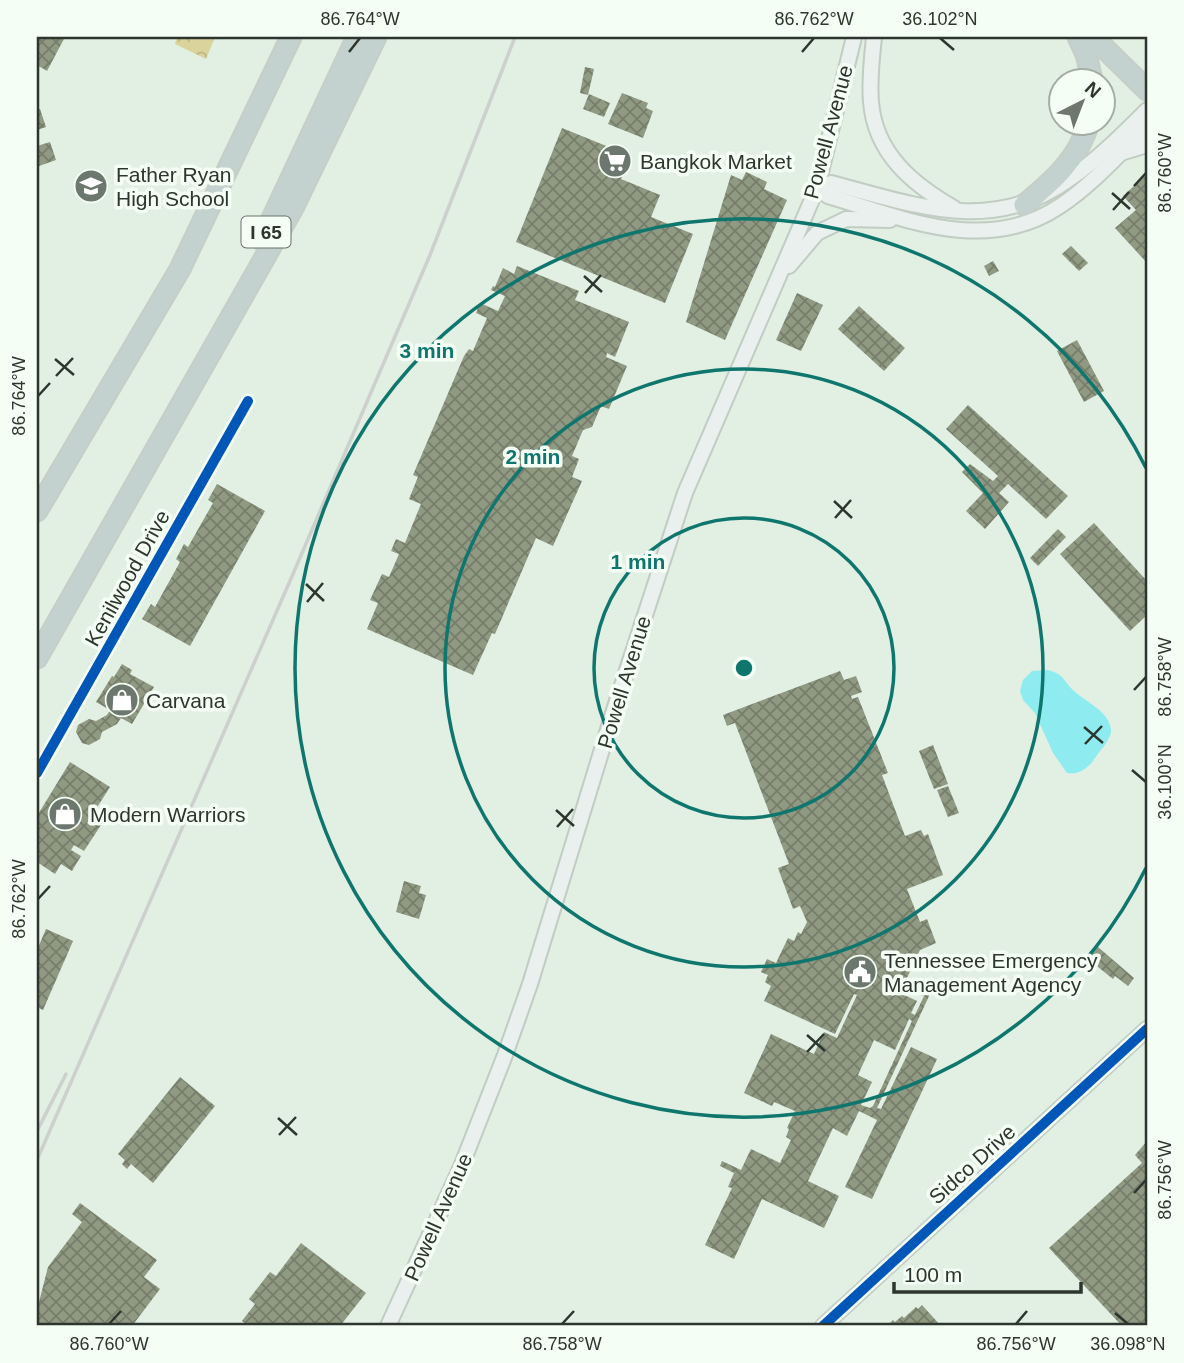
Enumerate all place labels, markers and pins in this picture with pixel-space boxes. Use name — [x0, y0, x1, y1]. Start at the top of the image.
supermarket icon: Bangkok Market — [596, 142, 634, 180]
place label: Bangkok Market — [640, 150, 792, 173]
place label: Father Ryan High School — [116, 163, 232, 210]
school or university icon: Father Ryan High School — [72, 167, 110, 205]
centre of rings — [732, 656, 756, 680]
shop icon: Carvana — [103, 681, 141, 719]
place label: Carvana — [146, 689, 226, 712]
shop icon: Modern Warriors — [46, 795, 84, 833]
place label: Modern Warriors — [90, 803, 246, 826]
place label: Tennessee Emergency Management Agency — [884, 949, 1098, 996]
public building icon: Tennessee Emergency Management Agency — [841, 953, 879, 991]

